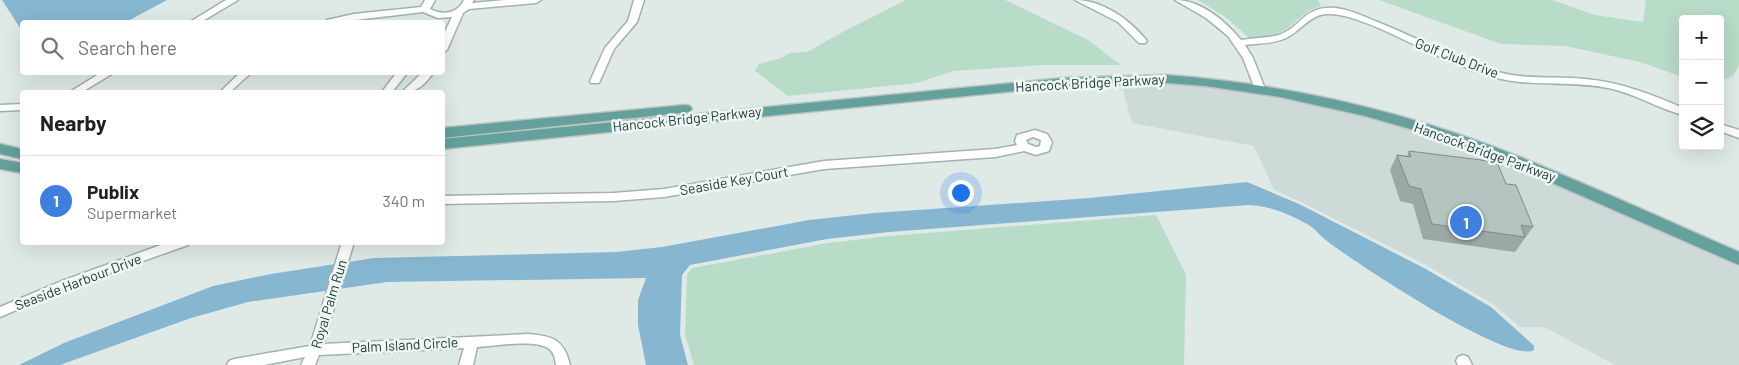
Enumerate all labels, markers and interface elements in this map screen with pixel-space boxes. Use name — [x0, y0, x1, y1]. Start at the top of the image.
map controls — [1679, 15, 1724, 150]
button: + — [1679, 15, 1724, 60]
search box — [20, 20, 445, 75]
icon: search — [38, 34, 66, 62]
street label: Golf Club Drive — [1413, 34, 1501, 81]
text: Search here — [78, 36, 177, 59]
button: − — [1679, 60, 1724, 105]
street label: Hancock Bridge Parkway — [1015, 70, 1166, 95]
street label: Hancock Bridge Parkway — [612, 102, 763, 135]
button: layers — [1679, 105, 1724, 150]
text: Nearby — [40, 110, 106, 135]
street label: Hancock Bridge Parkway — [1412, 118, 1559, 185]
street label: Seaside Key Court — [678, 163, 789, 198]
text: Publix — [87, 180, 139, 203]
your location — [948, 180, 974, 206]
text: 1 — [53, 191, 59, 210]
text: 340 m — [382, 191, 425, 210]
text: Supermarket — [87, 203, 177, 222]
pin: 1 — [1450, 203, 1482, 241]
street label: Seaside Harbour Drive — [12, 250, 143, 313]
street label: Royal Palm Run — [307, 257, 350, 350]
street label: Palm Island Circle — [351, 333, 459, 356]

